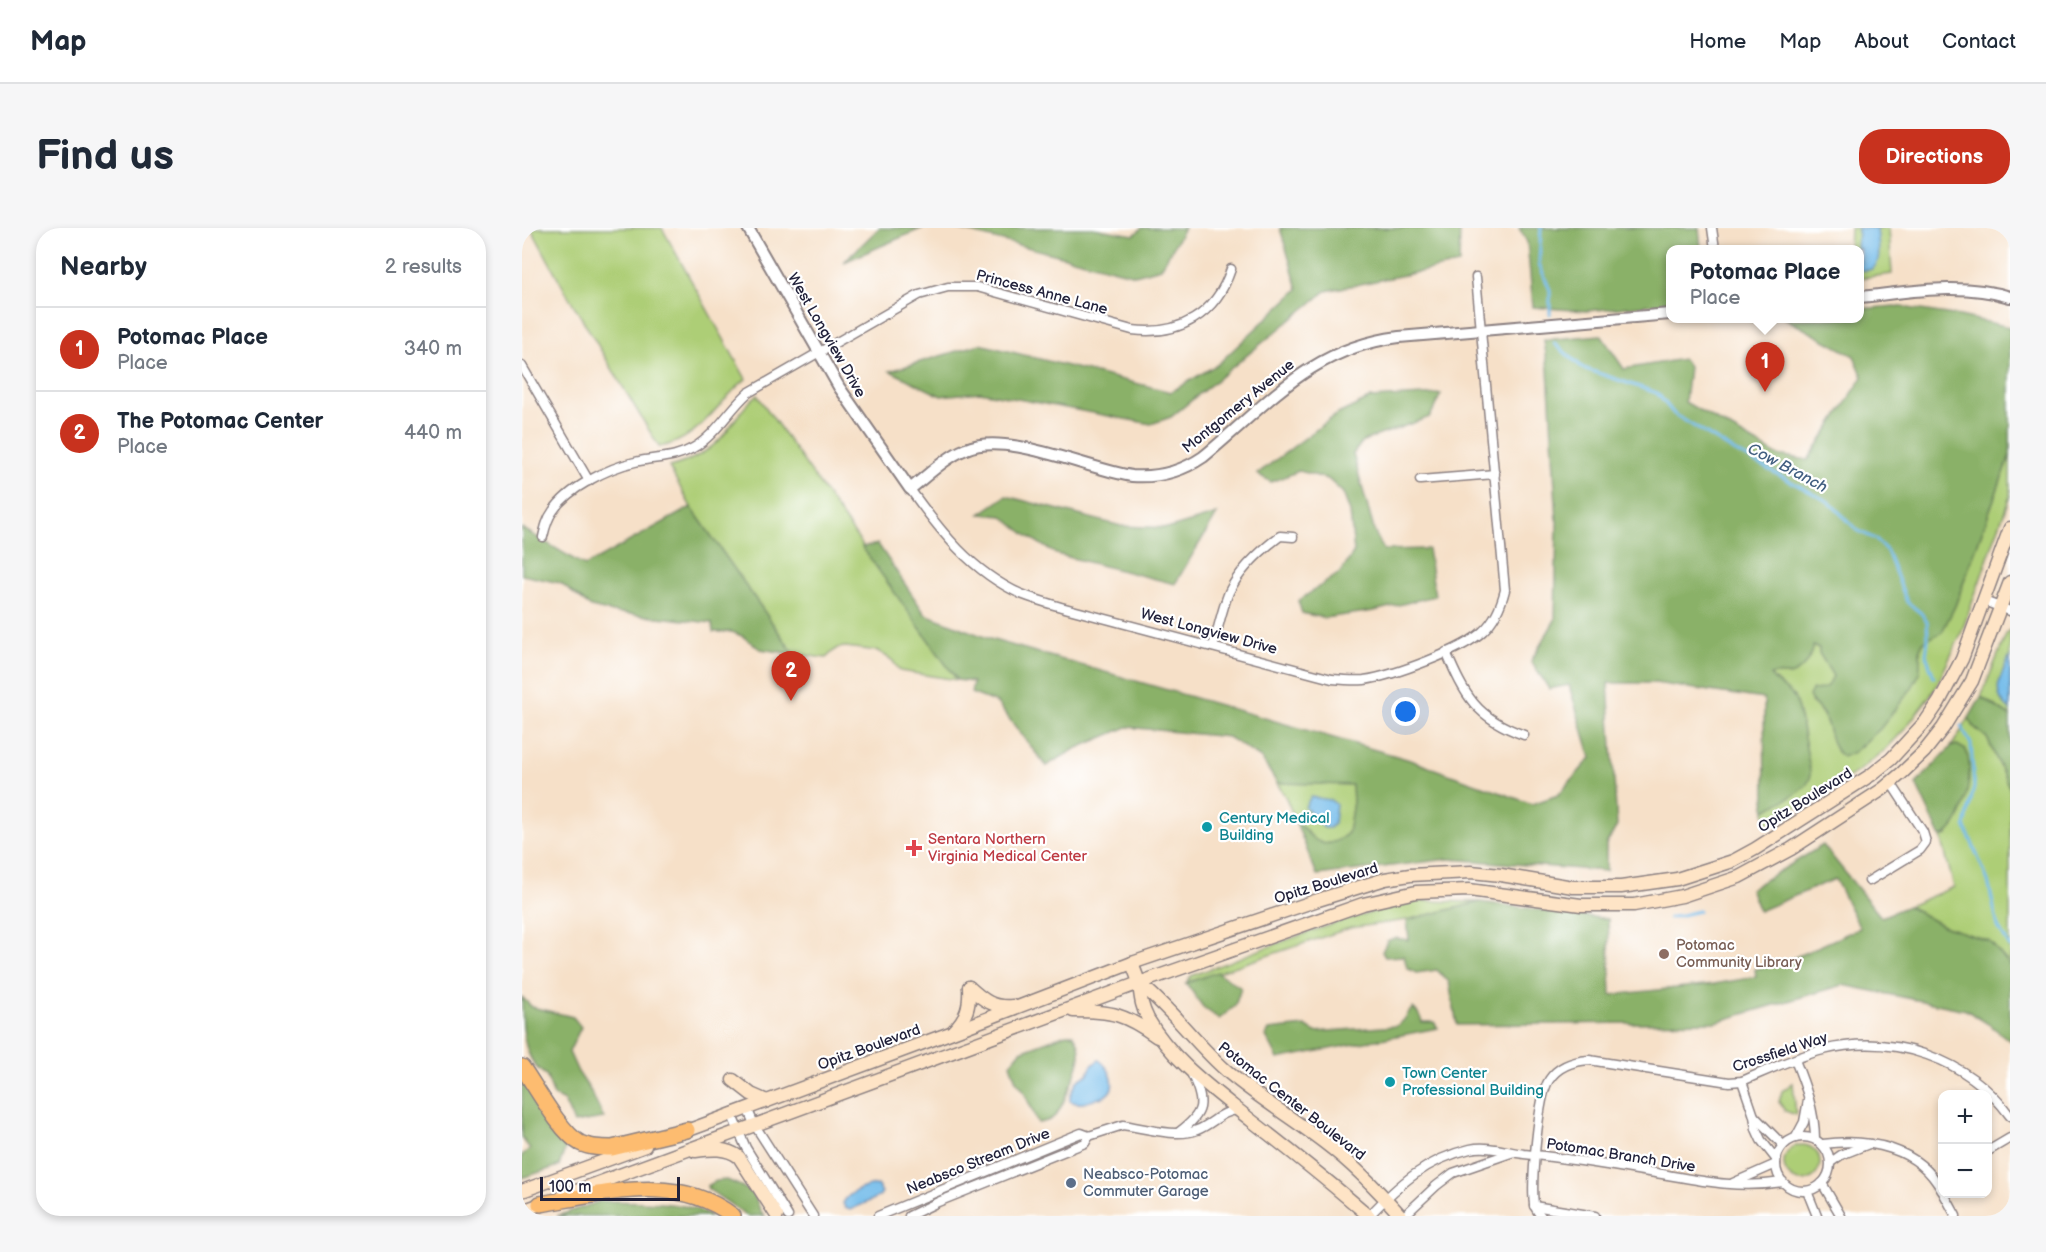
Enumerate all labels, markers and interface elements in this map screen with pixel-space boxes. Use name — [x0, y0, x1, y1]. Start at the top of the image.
text: Map — [30, 25, 86, 58]
text: Home — [1689, 29, 1746, 54]
text: Map — [1779, 29, 1821, 54]
text: About — [1854, 29, 1909, 54]
text: Contact — [1942, 29, 2016, 54]
button: Directions — [1859, 129, 2010, 184]
text: Find us — [36, 131, 174, 182]
popup — [1666, 245, 1864, 323]
text: Nearby — [60, 252, 147, 283]
text: 2 results — [385, 255, 462, 279]
text: Potomac Place — [1690, 259, 1840, 286]
street label: Princess Anne Lane — [974, 266, 1110, 319]
street label: West Longview Drive — [783, 270, 870, 401]
text: Place — [1690, 286, 1740, 310]
text: Potomac Place — [117, 324, 268, 351]
text: 1 — [75, 337, 84, 361]
text: 340 m — [404, 337, 462, 361]
pin: 1 — [1746, 342, 1784, 392]
text: Place — [117, 351, 168, 375]
street label: Montgomery Avenue — [1178, 355, 1298, 457]
text: The Potomac Center — [117, 408, 323, 435]
text: 2 — [74, 421, 85, 445]
text: 440 m — [404, 421, 462, 445]
text: Place — [117, 435, 168, 459]
water label: Cow Branch — [1744, 439, 1831, 497]
street label: West Longview Drive — [1139, 604, 1279, 659]
pin: 2 — [772, 652, 810, 701]
your location — [1391, 697, 1420, 726]
street label: Opitz Boulevard — [1755, 764, 1856, 837]
place label: Century Medical Building — [1219, 809, 1330, 845]
marker: Century Medical Building — [1200, 820, 1214, 834]
place label: Sentara Northern Virginia Medical Center — [928, 830, 1087, 866]
marker: Sentara Northern Virginia Medical Center — [905, 839, 923, 857]
street label: Opitz Boulevard — [1272, 859, 1380, 908]
place label: Potomac Community Library — [1676, 936, 1802, 972]
marker: Potomac Community Library — [1657, 947, 1671, 961]
street label: Opitz Boulevard — [815, 1020, 923, 1075]
street label: Crossfield Way — [1730, 1028, 1830, 1077]
street label: Potomac Center Boulevard — [1214, 1038, 1369, 1165]
place label: Town Center Professional Building — [1402, 1064, 1544, 1100]
marker: Town Center Professional Building — [1383, 1075, 1397, 1089]
map controls — [1938, 1090, 1992, 1198]
button: + — [1938, 1090, 1992, 1144]
street label: Neabsco Stream Drive — [904, 1124, 1053, 1199]
street label: Potomac Branch Drive — [1545, 1134, 1697, 1177]
button: − — [1938, 1144, 1992, 1198]
place label: Neabsco-Potomac Commuter Garage — [1083, 1165, 1209, 1201]
scale bar — [540, 1174, 680, 1202]
marker: Neabsco-Potomac Commuter Garage — [1064, 1176, 1078, 1190]
text: 100 m — [549, 1178, 592, 1197]

